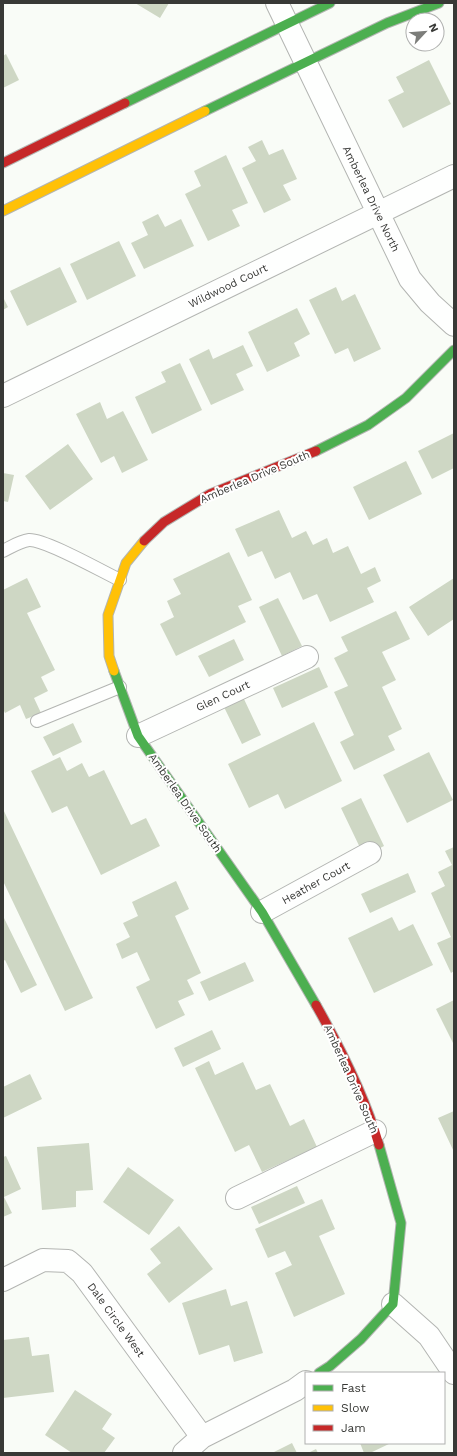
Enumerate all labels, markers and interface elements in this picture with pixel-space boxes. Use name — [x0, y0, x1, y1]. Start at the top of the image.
north arrow — [405, 12, 445, 52]
text: N — [426, 21, 441, 34]
street label: Amberlea Drive North — [340, 144, 402, 254]
street label: Wildwood Court — [186, 261, 270, 311]
street label: Amberlea Drive South — [198, 448, 312, 506]
street label: Glen Court — [194, 678, 252, 714]
street label: Amberlea Drive South — [146, 751, 224, 855]
street label: Heather Court — [280, 859, 353, 907]
street label: Amberlea Drive South — [321, 1023, 381, 1135]
street label: Dale Circle West — [85, 1280, 148, 1360]
legend — [305, 1372, 445, 1444]
text: Fast — [341, 1381, 366, 1395]
text: Slow — [341, 1401, 369, 1415]
text: Jam — [341, 1421, 366, 1435]

